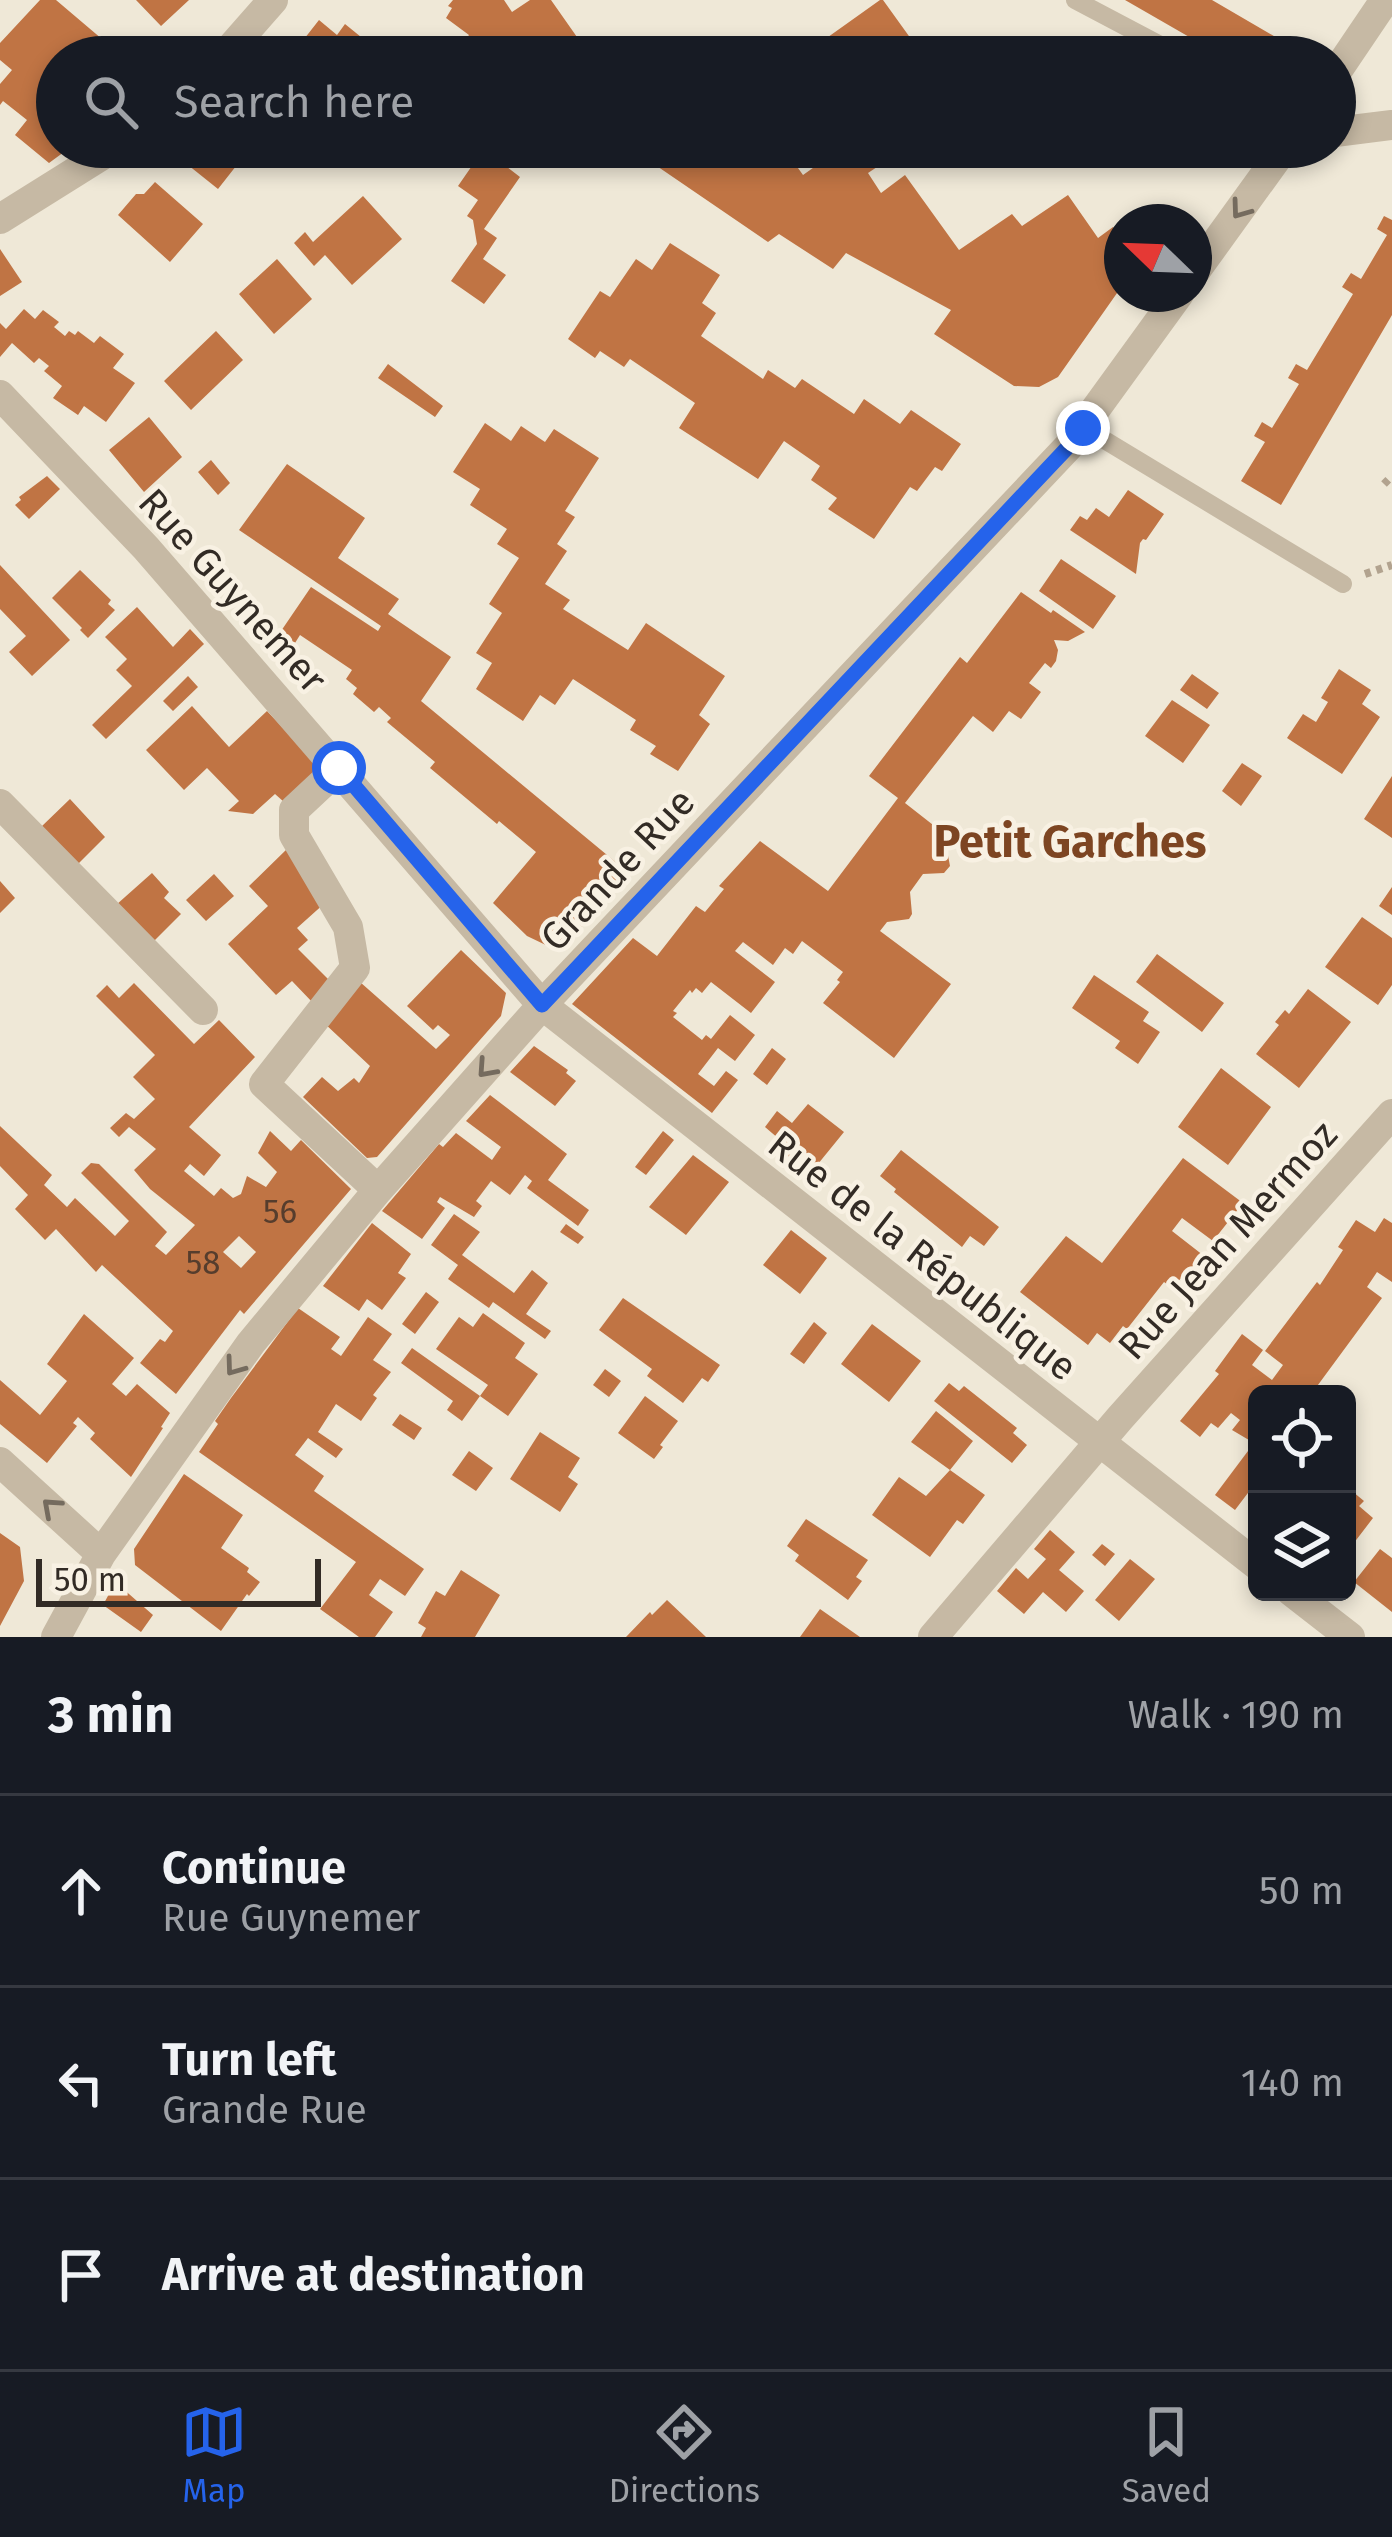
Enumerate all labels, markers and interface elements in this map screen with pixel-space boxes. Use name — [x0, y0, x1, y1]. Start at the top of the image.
search box — [36, 36, 1356, 168]
icon: search — [78, 69, 144, 135]
text: Search here — [174, 75, 414, 129]
one-way arrow — [1232, 197, 1254, 218]
north arrow — [1104, 204, 1212, 312]
route end — [1056, 401, 1110, 455]
street label: Rue Guynemer — [129, 479, 336, 702]
route start — [312, 741, 366, 795]
street label: Grande Rue — [531, 779, 704, 960]
district label: Petit Garches — [933, 815, 1207, 869]
one-way arrow — [479, 1055, 500, 1076]
street label: Rue Jean Mermoz — [1109, 1112, 1347, 1369]
street label: Rue de la République — [759, 1121, 1086, 1390]
house number: 56 — [263, 1192, 297, 1232]
house number: 58 — [186, 1243, 220, 1283]
one-way arrow — [227, 1354, 249, 1375]
map controls — [1248, 1385, 1356, 1601]
button: locate — [1248, 1385, 1356, 1493]
button: layers — [1248, 1493, 1356, 1601]
one-way arrow — [44, 1500, 65, 1521]
scale bar — [36, 1553, 321, 1606]
text: 50 m — [54, 1560, 126, 1600]
text: 3 min — [48, 1684, 174, 1746]
text: Walk · 190 m — [1128, 1692, 1344, 1738]
text: Continue — [162, 1841, 346, 1895]
icon: ahead — [48, 1858, 114, 1924]
text: 50 m — [1259, 1868, 1344, 1914]
text: Rue Guynemer — [162, 1895, 420, 1941]
text: Turn left — [162, 2033, 336, 2087]
icon: left — [48, 2050, 114, 2116]
text: 140 m — [1241, 2060, 1344, 2106]
text: Grande Rue — [162, 2087, 367, 2133]
icon: arrive — [48, 2242, 114, 2308]
text: Arrive at destination — [162, 2248, 585, 2302]
tab: Map — [181, 2399, 247, 2511]
tab: Directions — [609, 2399, 760, 2511]
tab: Saved — [1122, 2399, 1211, 2511]

